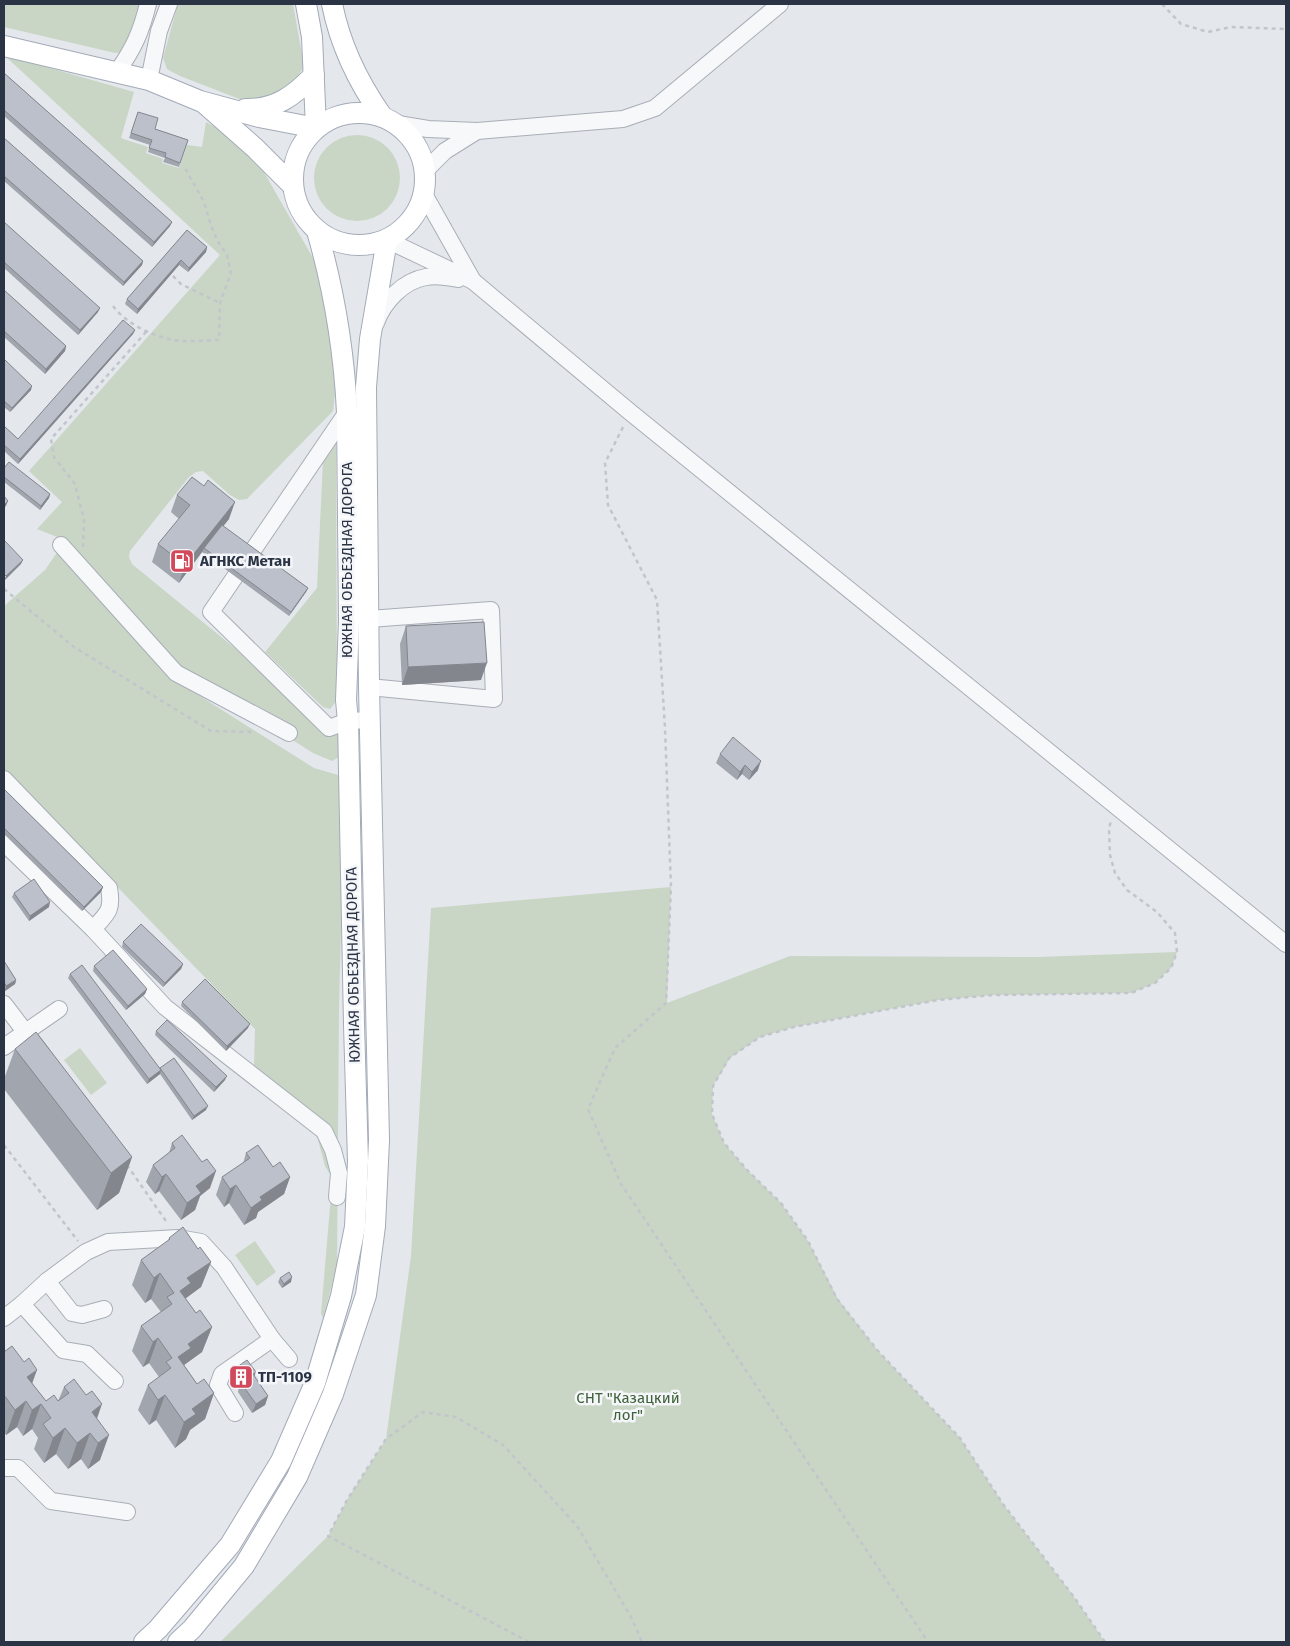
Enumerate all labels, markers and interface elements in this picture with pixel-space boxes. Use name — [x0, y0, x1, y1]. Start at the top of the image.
street label: ЮЖНАЯ ОБЪЕЗДНАЯ ДОРОГА — [338, 461, 356, 658]
fuel station icon: АГНКС Метан — [169, 548, 195, 574]
place label: АГНКС Метан — [199, 552, 291, 570]
street label: ЮЖНАЯ ОБЪЕЗДНАЯ ДОРОГА — [342, 866, 364, 1063]
building icon: ТП-1109 — [228, 1364, 254, 1390]
place label: ТП-1109 — [258, 1368, 312, 1386]
park label: СНТ "Казацкий лог" — [576, 1389, 680, 1424]

